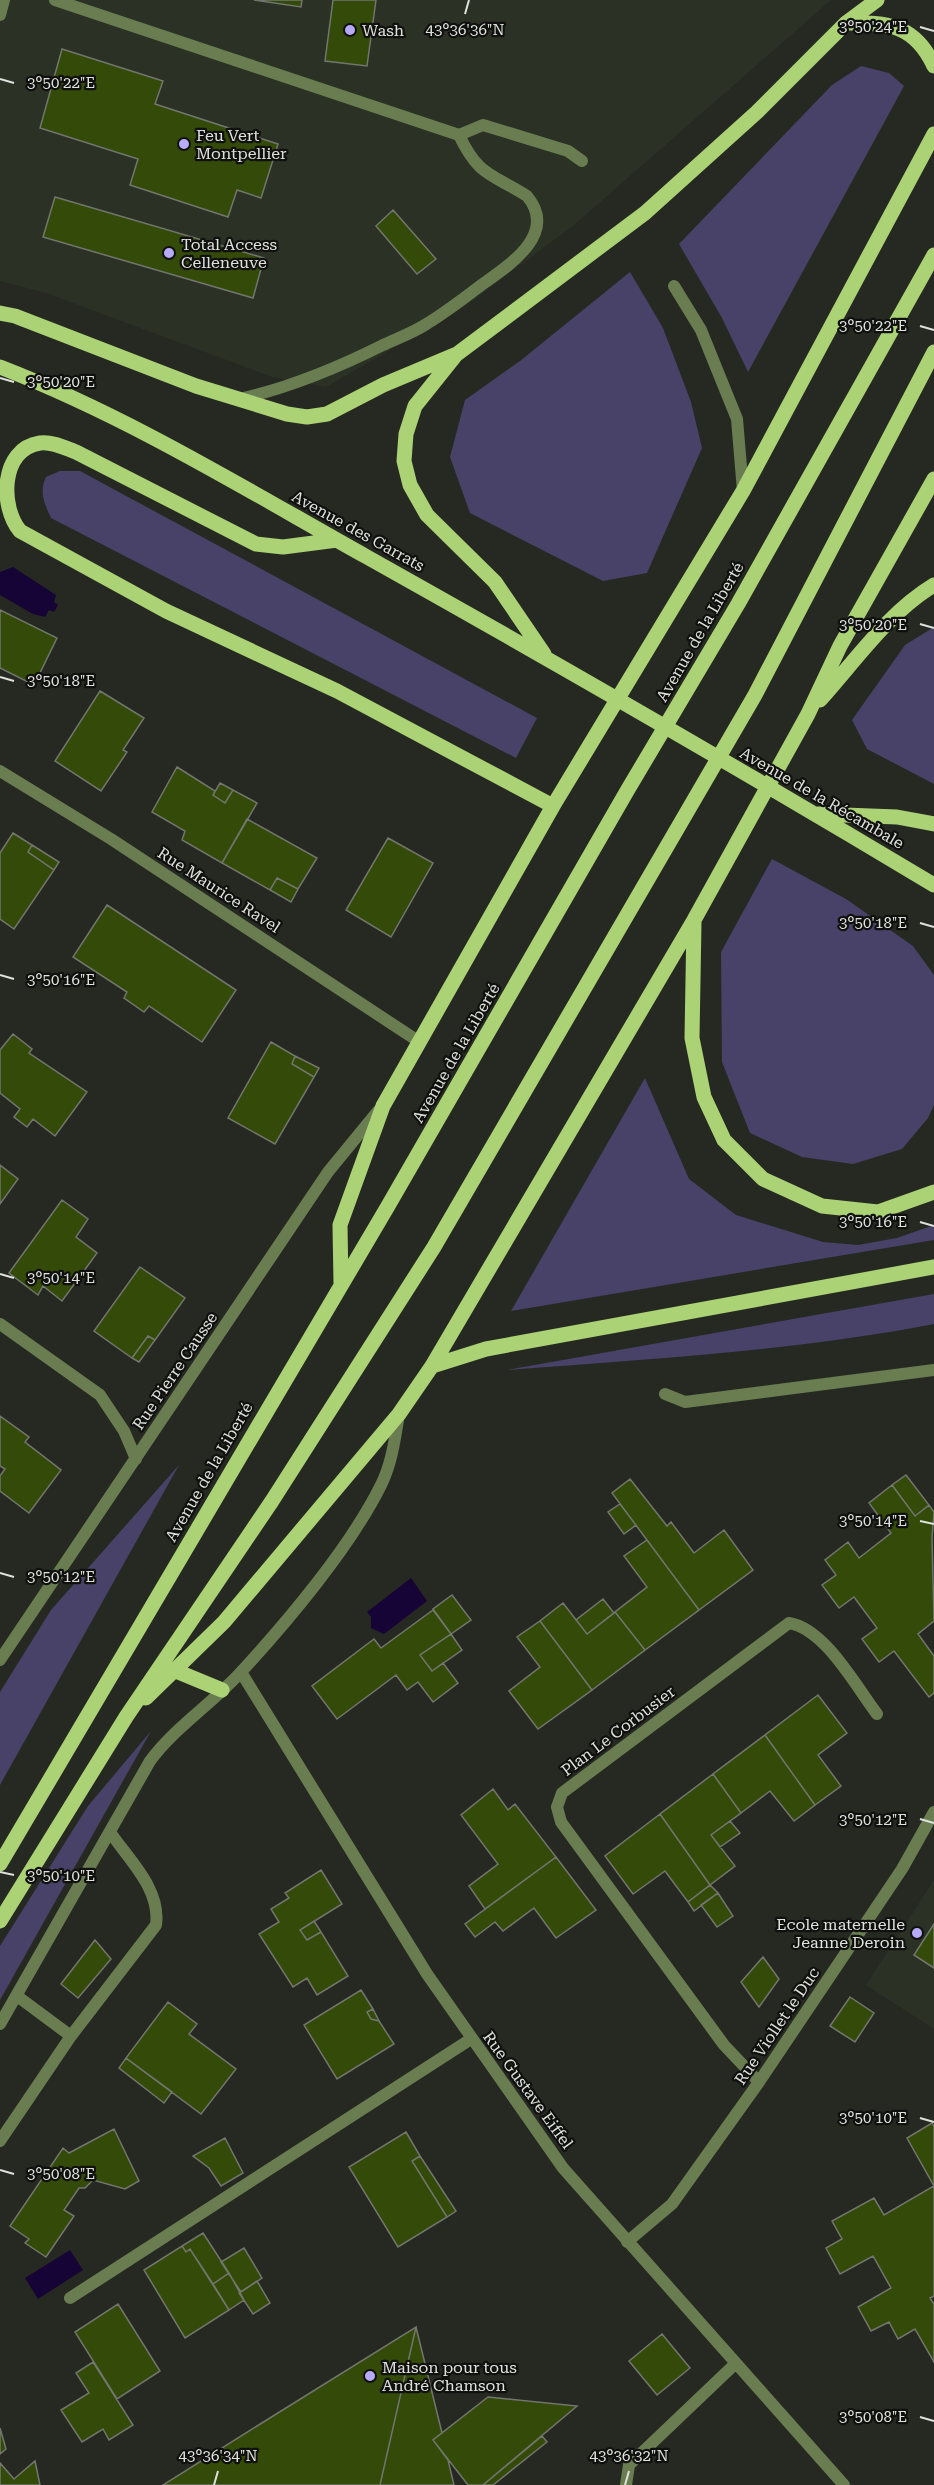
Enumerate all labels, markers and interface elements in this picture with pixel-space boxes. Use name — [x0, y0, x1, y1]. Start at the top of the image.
text: 3°50'24"E — [839, 18, 907, 36]
place label: Wash — [362, 21, 404, 40]
text: 43°36'36"N — [425, 21, 505, 39]
marker: Wash — [343, 23, 357, 37]
text: 3°50'22"E — [27, 74, 95, 92]
place label: Feu Vert Montpellier — [196, 126, 287, 163]
marker: Feu Vert Montpellier — [177, 137, 191, 151]
place label: Total Access Celleneuve — [181, 235, 277, 272]
marker: Total Access Celleneuve — [162, 246, 176, 260]
text: 3°50'22"E — [839, 317, 907, 335]
text: 3°50'20"E — [27, 373, 95, 391]
street label: Avenue des Garrats — [288, 487, 428, 576]
street label: Avenue de la Liberté — [652, 559, 748, 705]
text: 3°50'20"E — [839, 616, 907, 634]
text: 3°50'18"E — [27, 672, 95, 690]
street label: Avenue de la Récambale — [737, 743, 908, 853]
street label: Rue Maurice Ravel — [154, 843, 284, 937]
text: 3°50'18"E — [839, 914, 907, 932]
text: 3°50'16"E — [27, 971, 95, 989]
street label: Avenue de la Liberté — [408, 980, 504, 1126]
text: 3°50'16"E — [839, 1213, 907, 1231]
text: 3°50'14"E — [27, 1269, 95, 1287]
street label: Rue Pierre Causse — [129, 1309, 221, 1433]
street label: Avenue de la Liberté — [161, 1399, 257, 1545]
text: 3°50'14"E — [839, 1512, 907, 1530]
text: 3°50'12"E — [27, 1568, 95, 1586]
street label: Plan Le Corbusier — [557, 1682, 679, 1780]
text: 3°50'12"E — [839, 1811, 907, 1829]
text: 3°50'10"E — [27, 1867, 95, 1885]
place label: Ecole maternelle Jeanne Deroin — [776, 1915, 905, 1952]
marker: Ecole maternelle Jeanne Deroin — [910, 1926, 924, 1940]
street label: Rue Viollet le Duc — [731, 1964, 823, 2088]
street label: Rue Gustave Eiffel — [479, 2028, 577, 2152]
text: 3°50'10"E — [839, 2109, 907, 2127]
text: 3°50'08"E — [27, 2165, 95, 2183]
place label: Maison pour tous André Chamson — [382, 2358, 517, 2395]
marker: Maison pour tous André Chamson — [363, 2369, 377, 2383]
text: 3°50'08"E — [839, 2408, 907, 2426]
text: 43°36'34"N — [178, 2447, 258, 2465]
text: 43°36'32"N — [589, 2447, 669, 2465]

